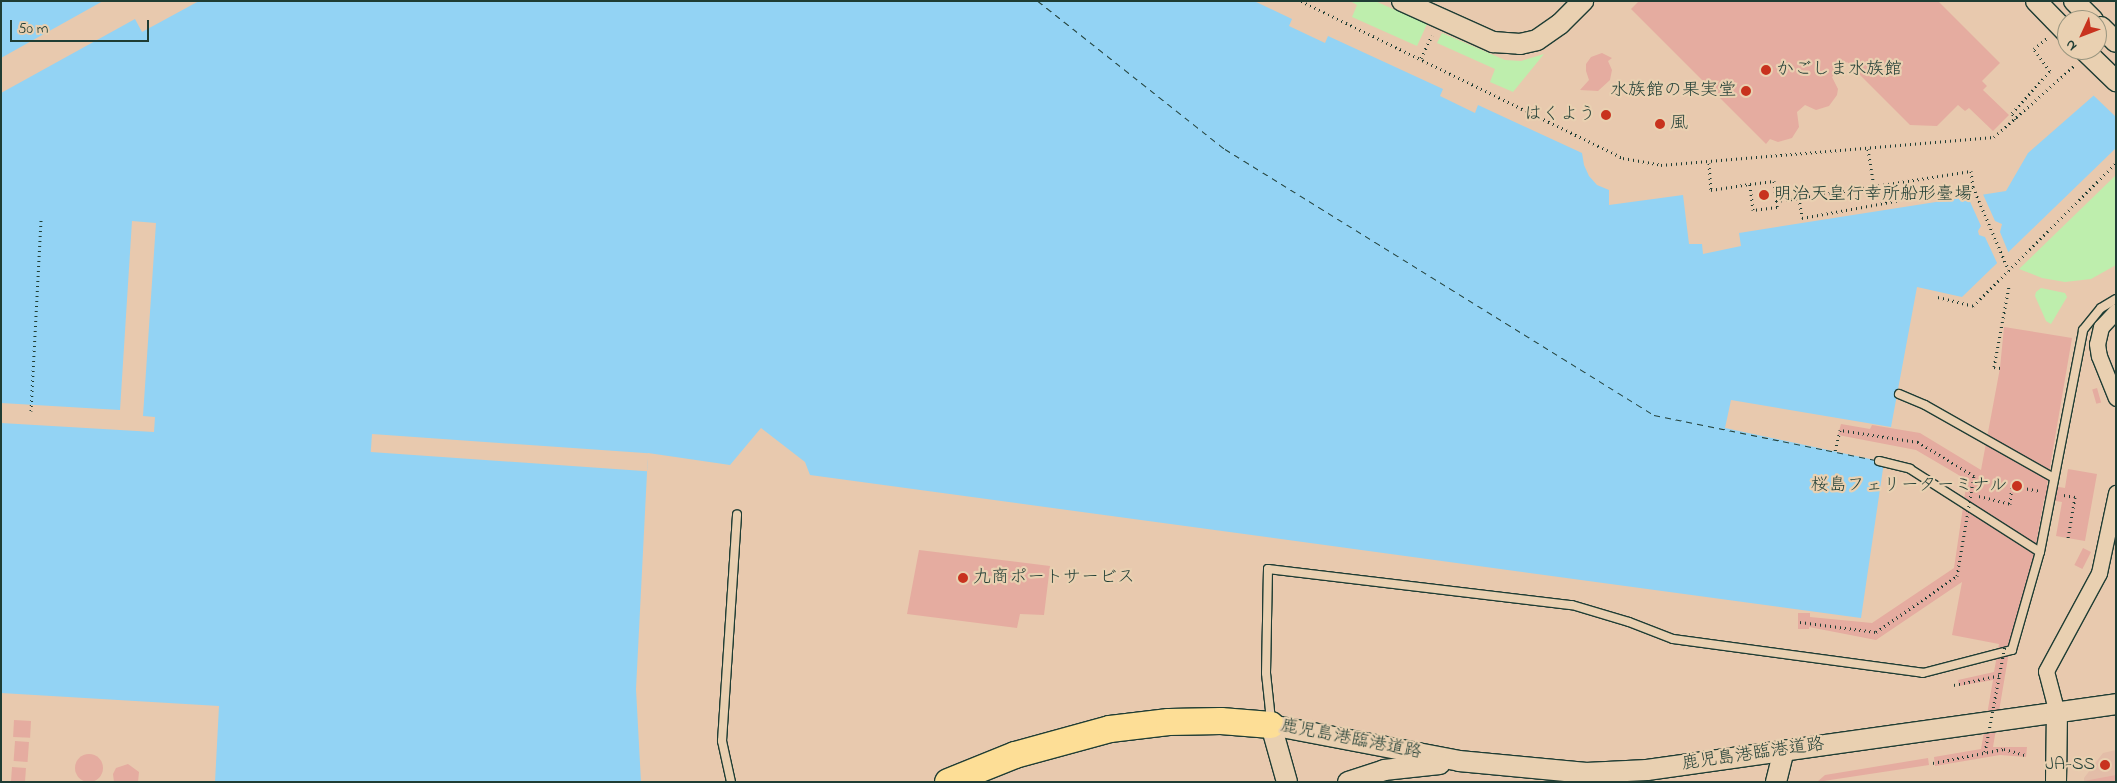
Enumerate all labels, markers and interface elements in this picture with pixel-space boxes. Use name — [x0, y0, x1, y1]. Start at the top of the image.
scale bar — [12, 10, 151, 42]
north arrow — [2057, 10, 2107, 60]
text: 50 m — [18, 18, 48, 40]
text: N — [2060, 34, 2082, 56]
place label: かごしま水族館 — [1776, 59, 1902, 81]
marker: かごしま水族館 — [1760, 64, 1772, 76]
place label: 水族館の果実堂 — [1610, 80, 1736, 102]
marker: 水族館の果実堂 — [1740, 85, 1752, 97]
place label: はくよう — [1524, 104, 1596, 126]
marker: はくよう — [1600, 109, 1612, 121]
place label: 風 — [1670, 113, 1688, 135]
marker: 風 — [1654, 118, 1666, 130]
place label: 明治天皇行幸所船形臺場 — [1774, 184, 1972, 206]
marker: 明治天皇行幸所船形臺場 — [1758, 189, 1770, 201]
place label: 桜島フェリーターミナル — [1809, 475, 2007, 497]
marker: 桜島フェリーターミナル — [2011, 480, 2023, 492]
place label: 九商ポートサービス — [973, 567, 1135, 589]
marker: 九商ポートサービス — [957, 572, 969, 584]
street label: 鹿児島港臨港道路 — [1278, 716, 1424, 764]
street label: 鹿児島港臨港道路 — [1680, 734, 1826, 776]
place label: JA-SS — [2045, 754, 2095, 776]
marker: JA-SS — [2099, 759, 2111, 771]

